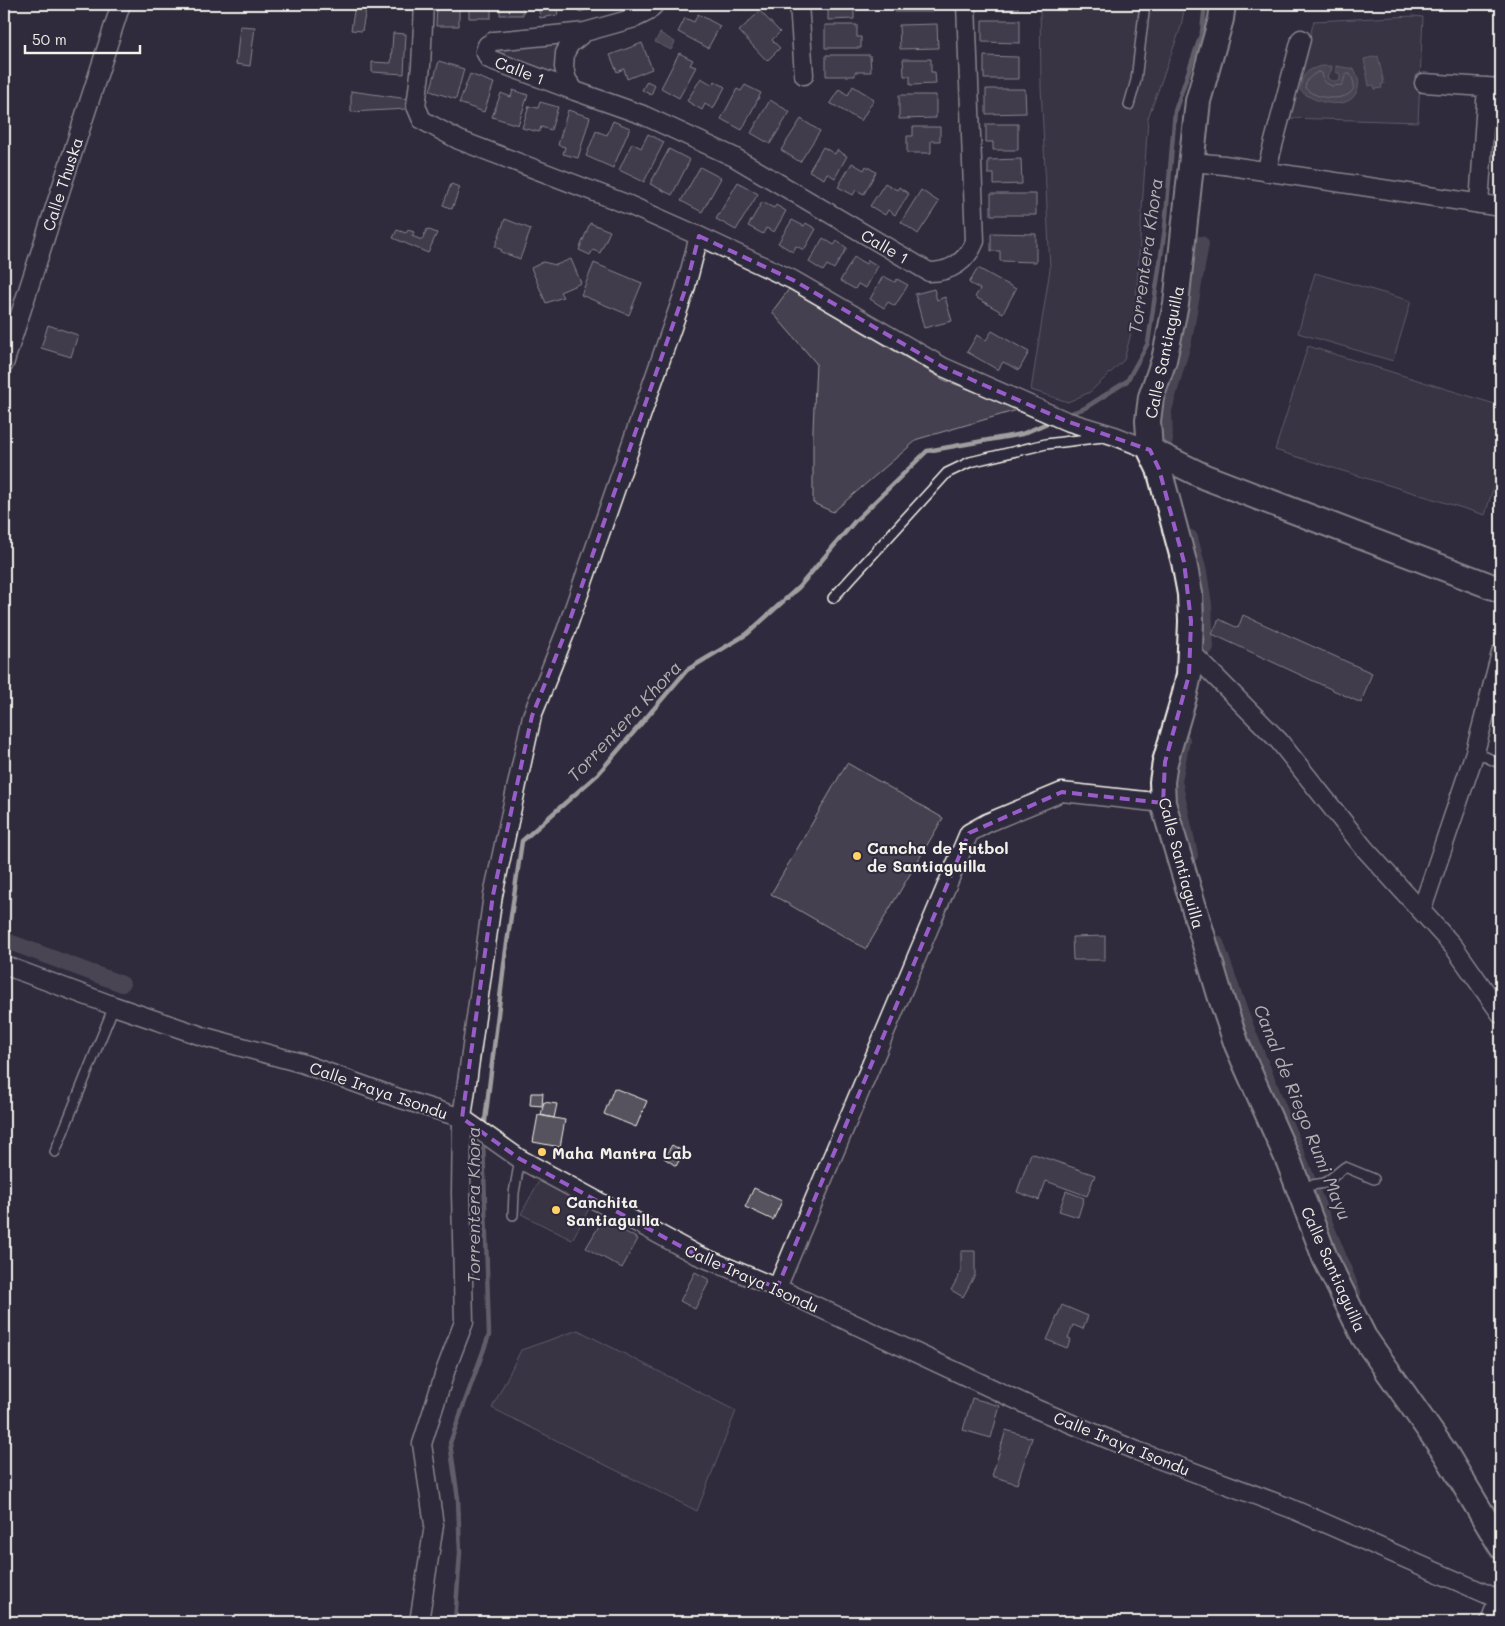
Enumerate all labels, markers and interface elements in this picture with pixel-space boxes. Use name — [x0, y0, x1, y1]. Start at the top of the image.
scale bar — [25, 22, 140, 54]
text: 50 m — [32, 29, 67, 49]
street label: Calle 1 — [492, 51, 548, 89]
street label: Calle Thuska — [37, 134, 87, 234]
water label: Torrentera Khora — [1122, 177, 1168, 335]
street label: Calle 1 — [857, 224, 913, 268]
street label: Calle Santiaguilla — [1140, 284, 1188, 420]
water label: Torrentera Khora — [562, 655, 686, 787]
street label: Calle Santiaguilla — [1154, 795, 1210, 931]
place label: Cancha de Futbol de Santiaguilla — [867, 837, 1009, 876]
marker: Cancha de Futbol de Santiaguilla — [851, 850, 863, 862]
water label: Canal de Riego Rumi Mayu — [1249, 1001, 1357, 1223]
street label: Calle Iraya Isondu — [307, 1056, 451, 1124]
water label: Torrentera Khora — [461, 1127, 485, 1283]
place label: Maha Mantra Lab — [552, 1142, 692, 1163]
marker: Maha Mantra Lab — [536, 1146, 548, 1158]
place label: Canchita Santiaguilla — [566, 1191, 660, 1230]
street label: Calle Santiaguilla — [1297, 1203, 1371, 1335]
marker: Canchita Santiaguilla — [550, 1204, 562, 1216]
street label: Calle Iraya Isondu — [682, 1239, 822, 1317]
street label: Calle Iraya Isondu — [1051, 1406, 1193, 1480]

